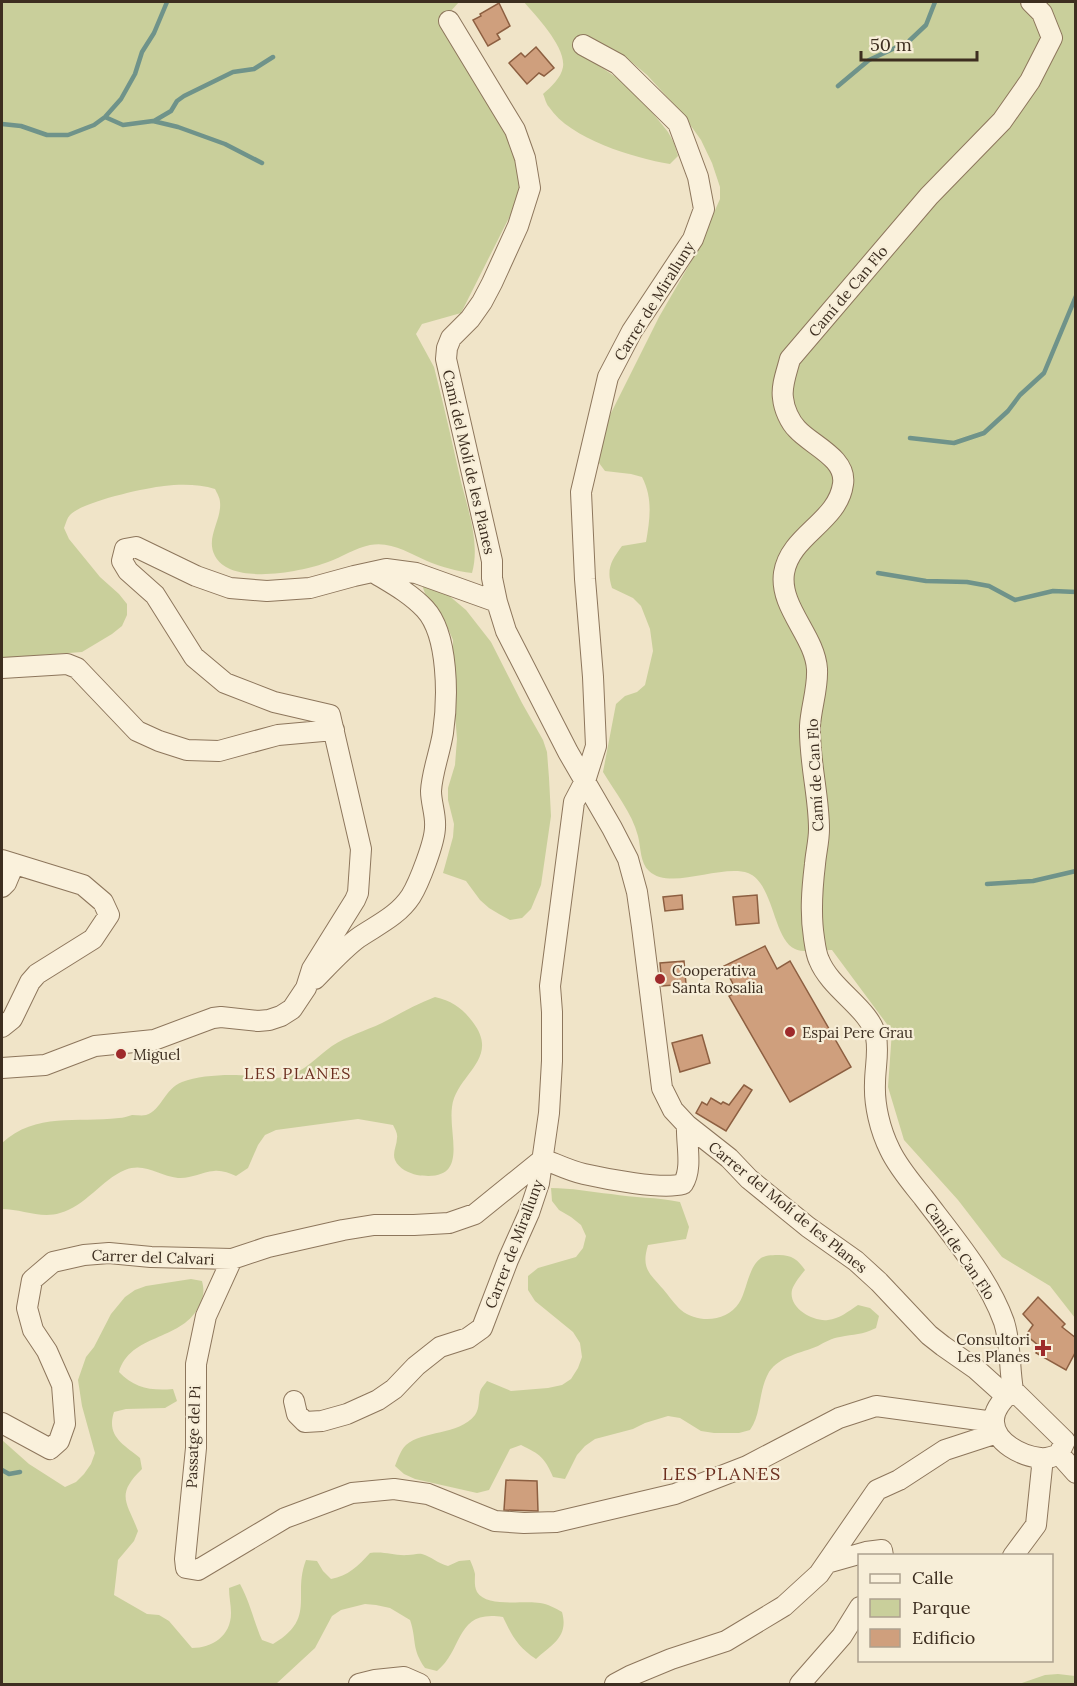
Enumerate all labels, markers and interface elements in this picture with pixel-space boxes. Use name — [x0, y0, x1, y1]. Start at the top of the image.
scale bar — [861, 24, 976, 62]
text: 50 m — [870, 33, 912, 56]
street label: Carrer de Miralluny — [610, 238, 698, 364]
street label: Camí de Can Flo — [804, 241, 892, 340]
street label: Camí del Molí de les Planes — [439, 368, 499, 556]
street label: Camí de Can Flo — [803, 718, 827, 832]
place label: Cooperativa Santa Rosalia — [672, 961, 764, 997]
marker: Cooperativa Santa Rosalia — [653, 972, 667, 986]
place label: Espai Pere Grau — [802, 1023, 913, 1042]
marker: Espai Pere Grau — [783, 1025, 797, 1039]
place label: Miguel — [133, 1045, 180, 1064]
marker: Miguel — [114, 1047, 128, 1061]
district label: LES PLANES — [244, 1063, 352, 1083]
street label: Carrer del Molí de les Planes — [705, 1137, 871, 1277]
street label: Carrer de Miralluny — [481, 1177, 547, 1311]
street label: Camí de Can Flo — [920, 1199, 1000, 1303]
street label: Carrer del Calvari — [91, 1245, 215, 1269]
place label: Consultori Les Planes — [956, 1330, 1030, 1366]
marker: Consultori Les Planes — [1034, 1339, 1052, 1357]
street label: Passatge del Pi — [182, 1385, 204, 1489]
district label: LES PLANES — [662, 1462, 782, 1485]
legend — [858, 1554, 1053, 1662]
text: Calle — [912, 1566, 954, 1589]
text: Parque — [912, 1596, 971, 1619]
text: Edificio — [912, 1626, 975, 1649]

